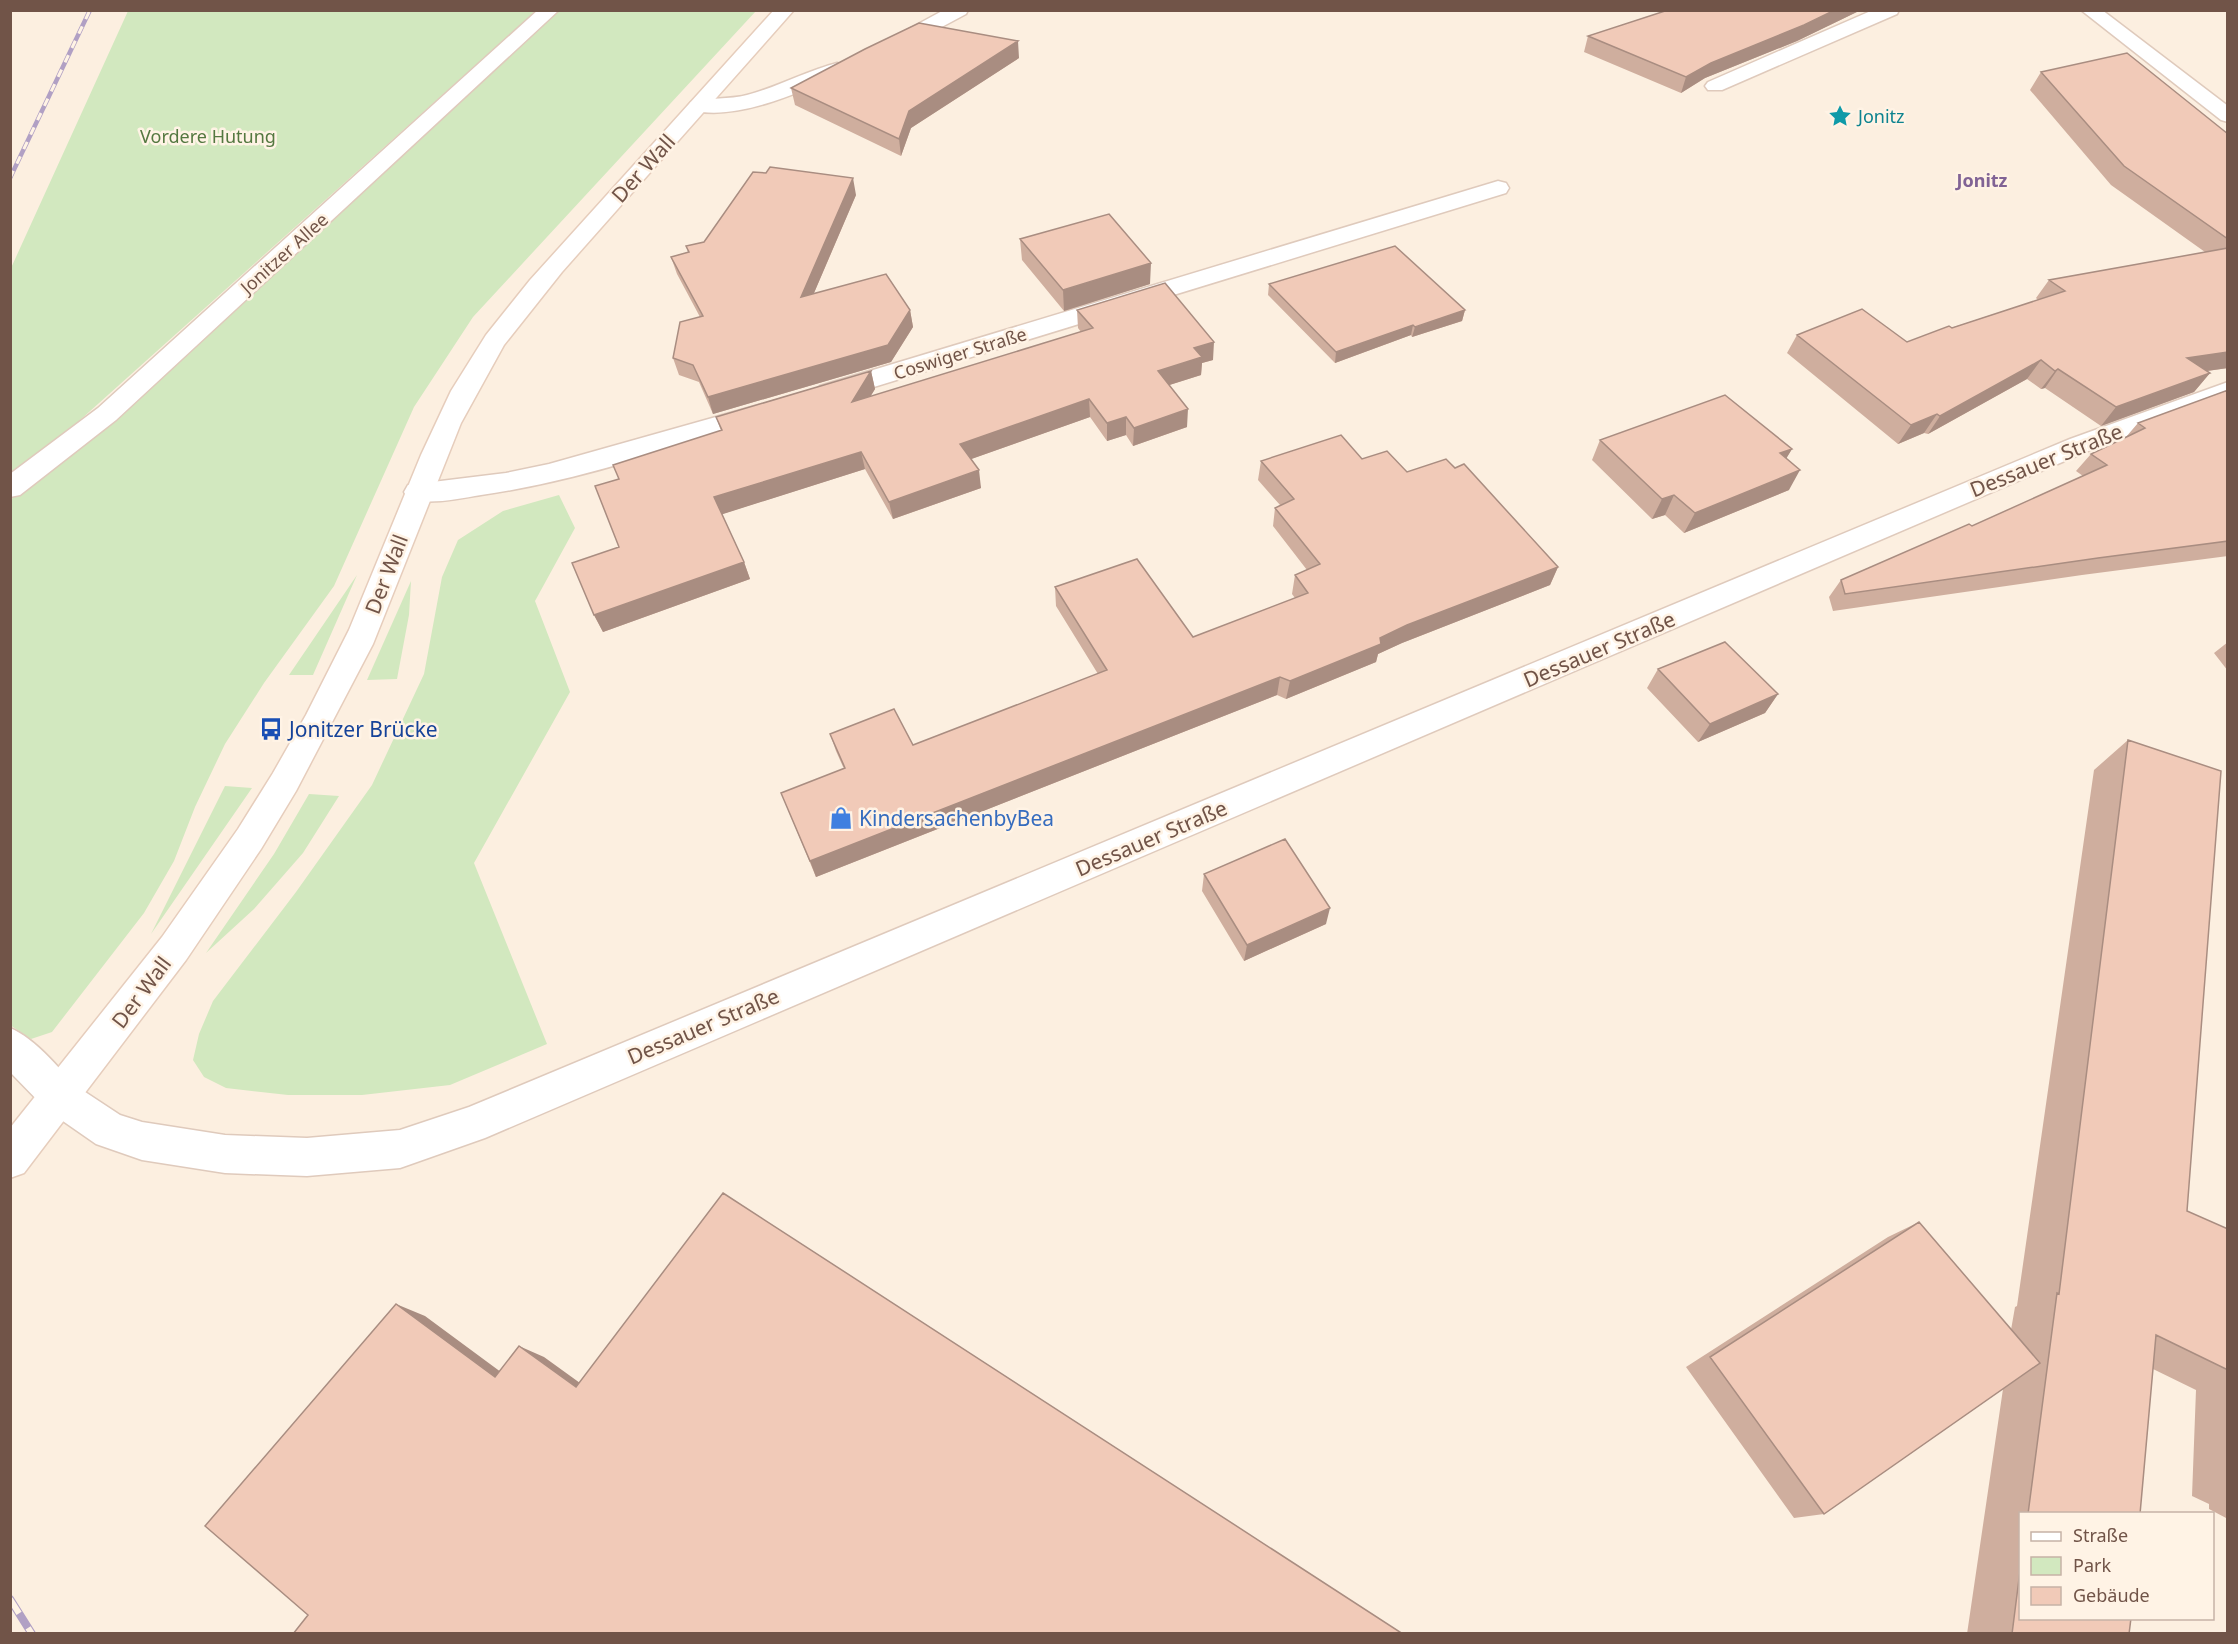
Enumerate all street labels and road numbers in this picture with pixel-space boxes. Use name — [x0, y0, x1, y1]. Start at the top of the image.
street label: Der Wall — [605, 128, 681, 208]
street label: Jonitzer Allee — [234, 207, 333, 300]
street label: Coswiger Straße — [890, 321, 1030, 385]
street label: Dessauer Straße — [1966, 417, 2126, 503]
street label: Der Wall — [358, 530, 414, 618]
street label: Dessauer Straße — [1519, 604, 1679, 694]
street label: Dessauer Straße — [1071, 793, 1231, 883]
street label: Der Wall — [105, 950, 177, 1034]
street label: Dessauer Straße — [623, 981, 783, 1071]

